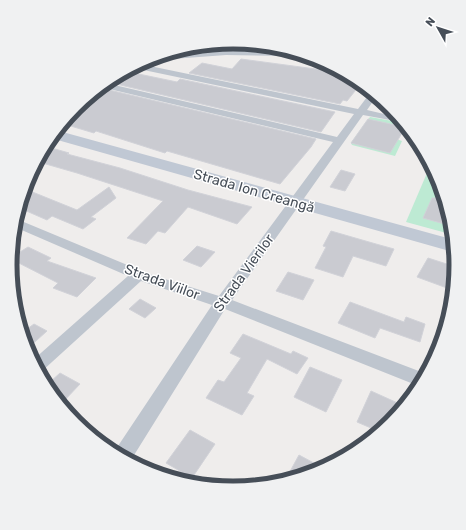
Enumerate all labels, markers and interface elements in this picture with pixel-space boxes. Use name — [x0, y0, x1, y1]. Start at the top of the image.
north arrow — [418, 8, 458, 48]
text: N — [423, 15, 438, 29]
street label: Strada Ion Creangă — [192, 166, 316, 216]
street label: Strada Vierilor — [210, 230, 278, 315]
street label: Strada Viilor — [122, 261, 203, 304]

